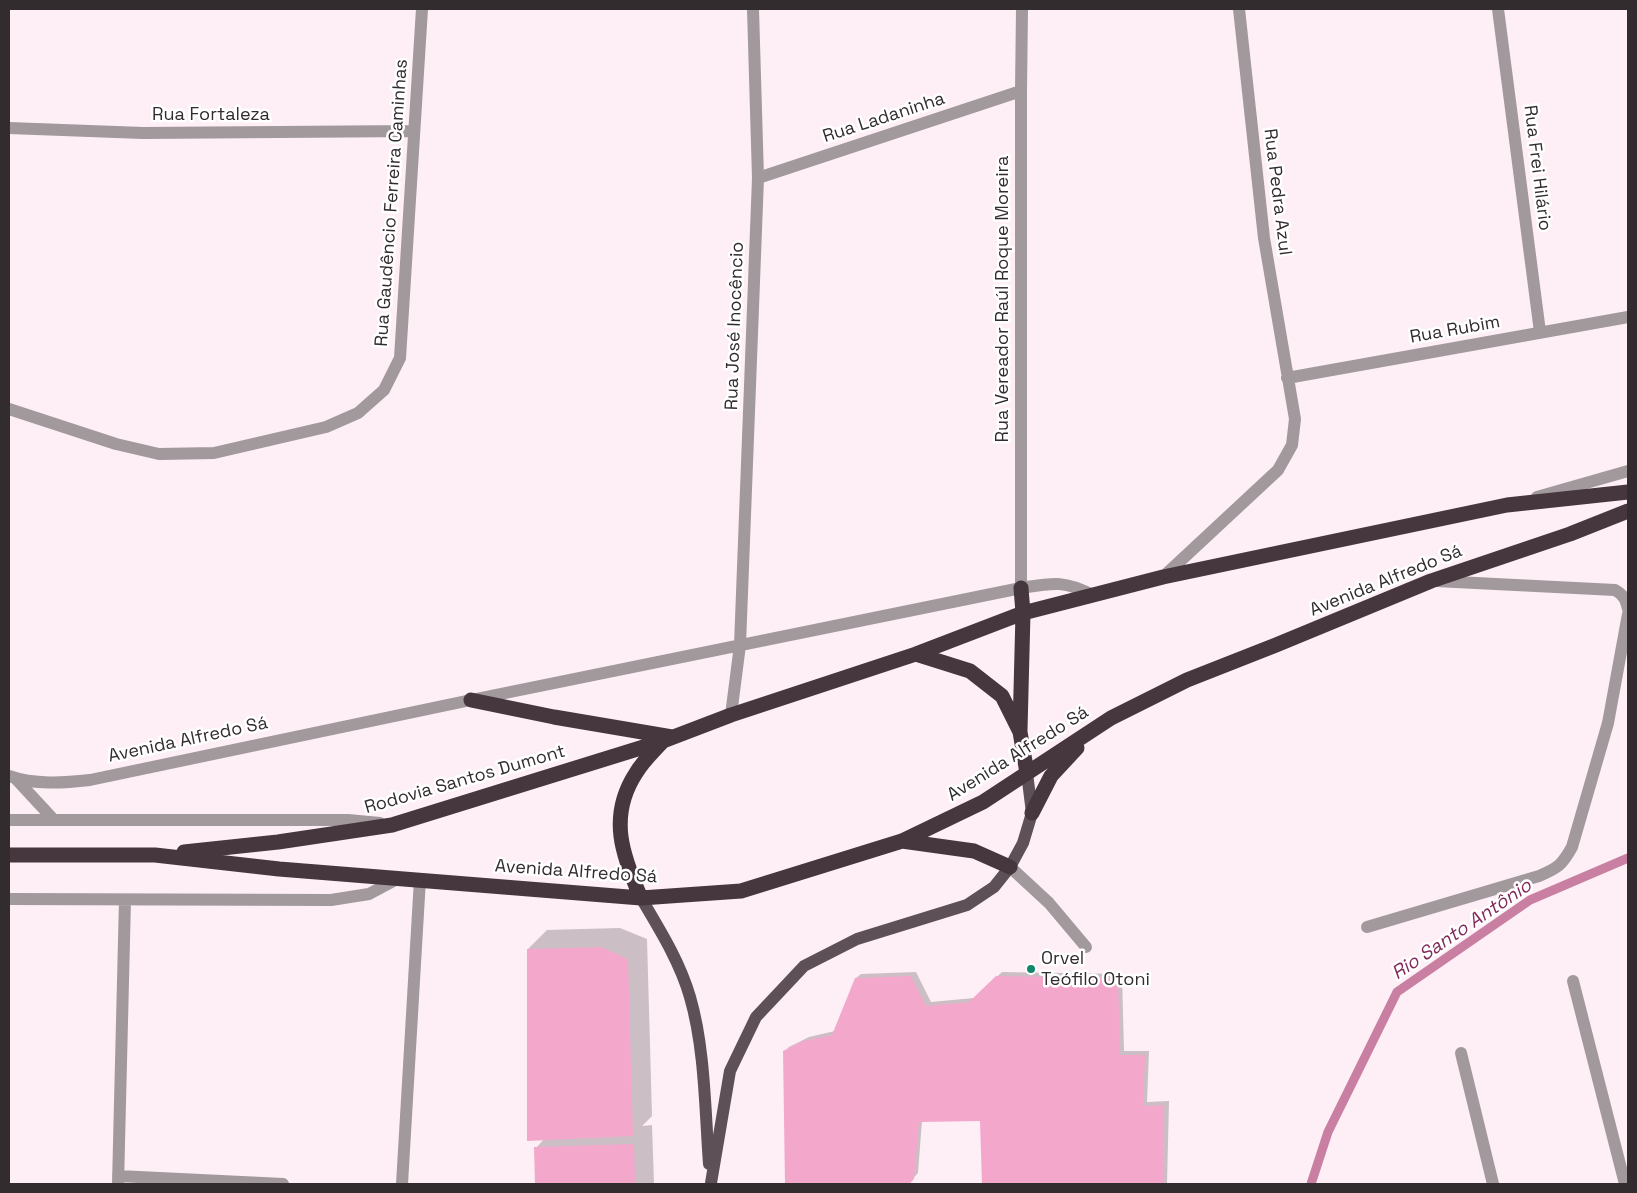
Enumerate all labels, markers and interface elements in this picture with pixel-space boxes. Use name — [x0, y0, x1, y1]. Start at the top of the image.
street label: Rua Gaudêncio Ferreira Caminhas — [371, 58, 413, 348]
street label: Rua Ladaninha — [820, 88, 948, 148]
street label: Rua Fortaleza — [152, 104, 270, 126]
street label: Rua Frei Hilário — [1519, 104, 1555, 232]
street label: Rua Pedra Azul — [1258, 127, 1296, 257]
street label: Rua Vereador Raúl Roque Moreira — [992, 156, 1014, 442]
street label: Rua José Inocêncio — [721, 241, 749, 411]
street label: Rua Rubim — [1408, 311, 1502, 349]
street label: Avenida Alfredo Sá — [1307, 541, 1465, 621]
street label: Avenida Alfredo Sá — [943, 702, 1093, 806]
street label: Avenida Alfredo Sá — [106, 713, 270, 767]
street label: Rodovia Santos Dumont — [362, 741, 568, 819]
street label: Avenida Alfredo Sá — [494, 856, 658, 888]
water label: Rio Santo Antônio — [1388, 875, 1536, 985]
place label: Orvel Teófilo Otoni — [1041, 948, 1150, 991]
marker: Orvel Teófilo Otoni — [1025, 963, 1037, 975]

